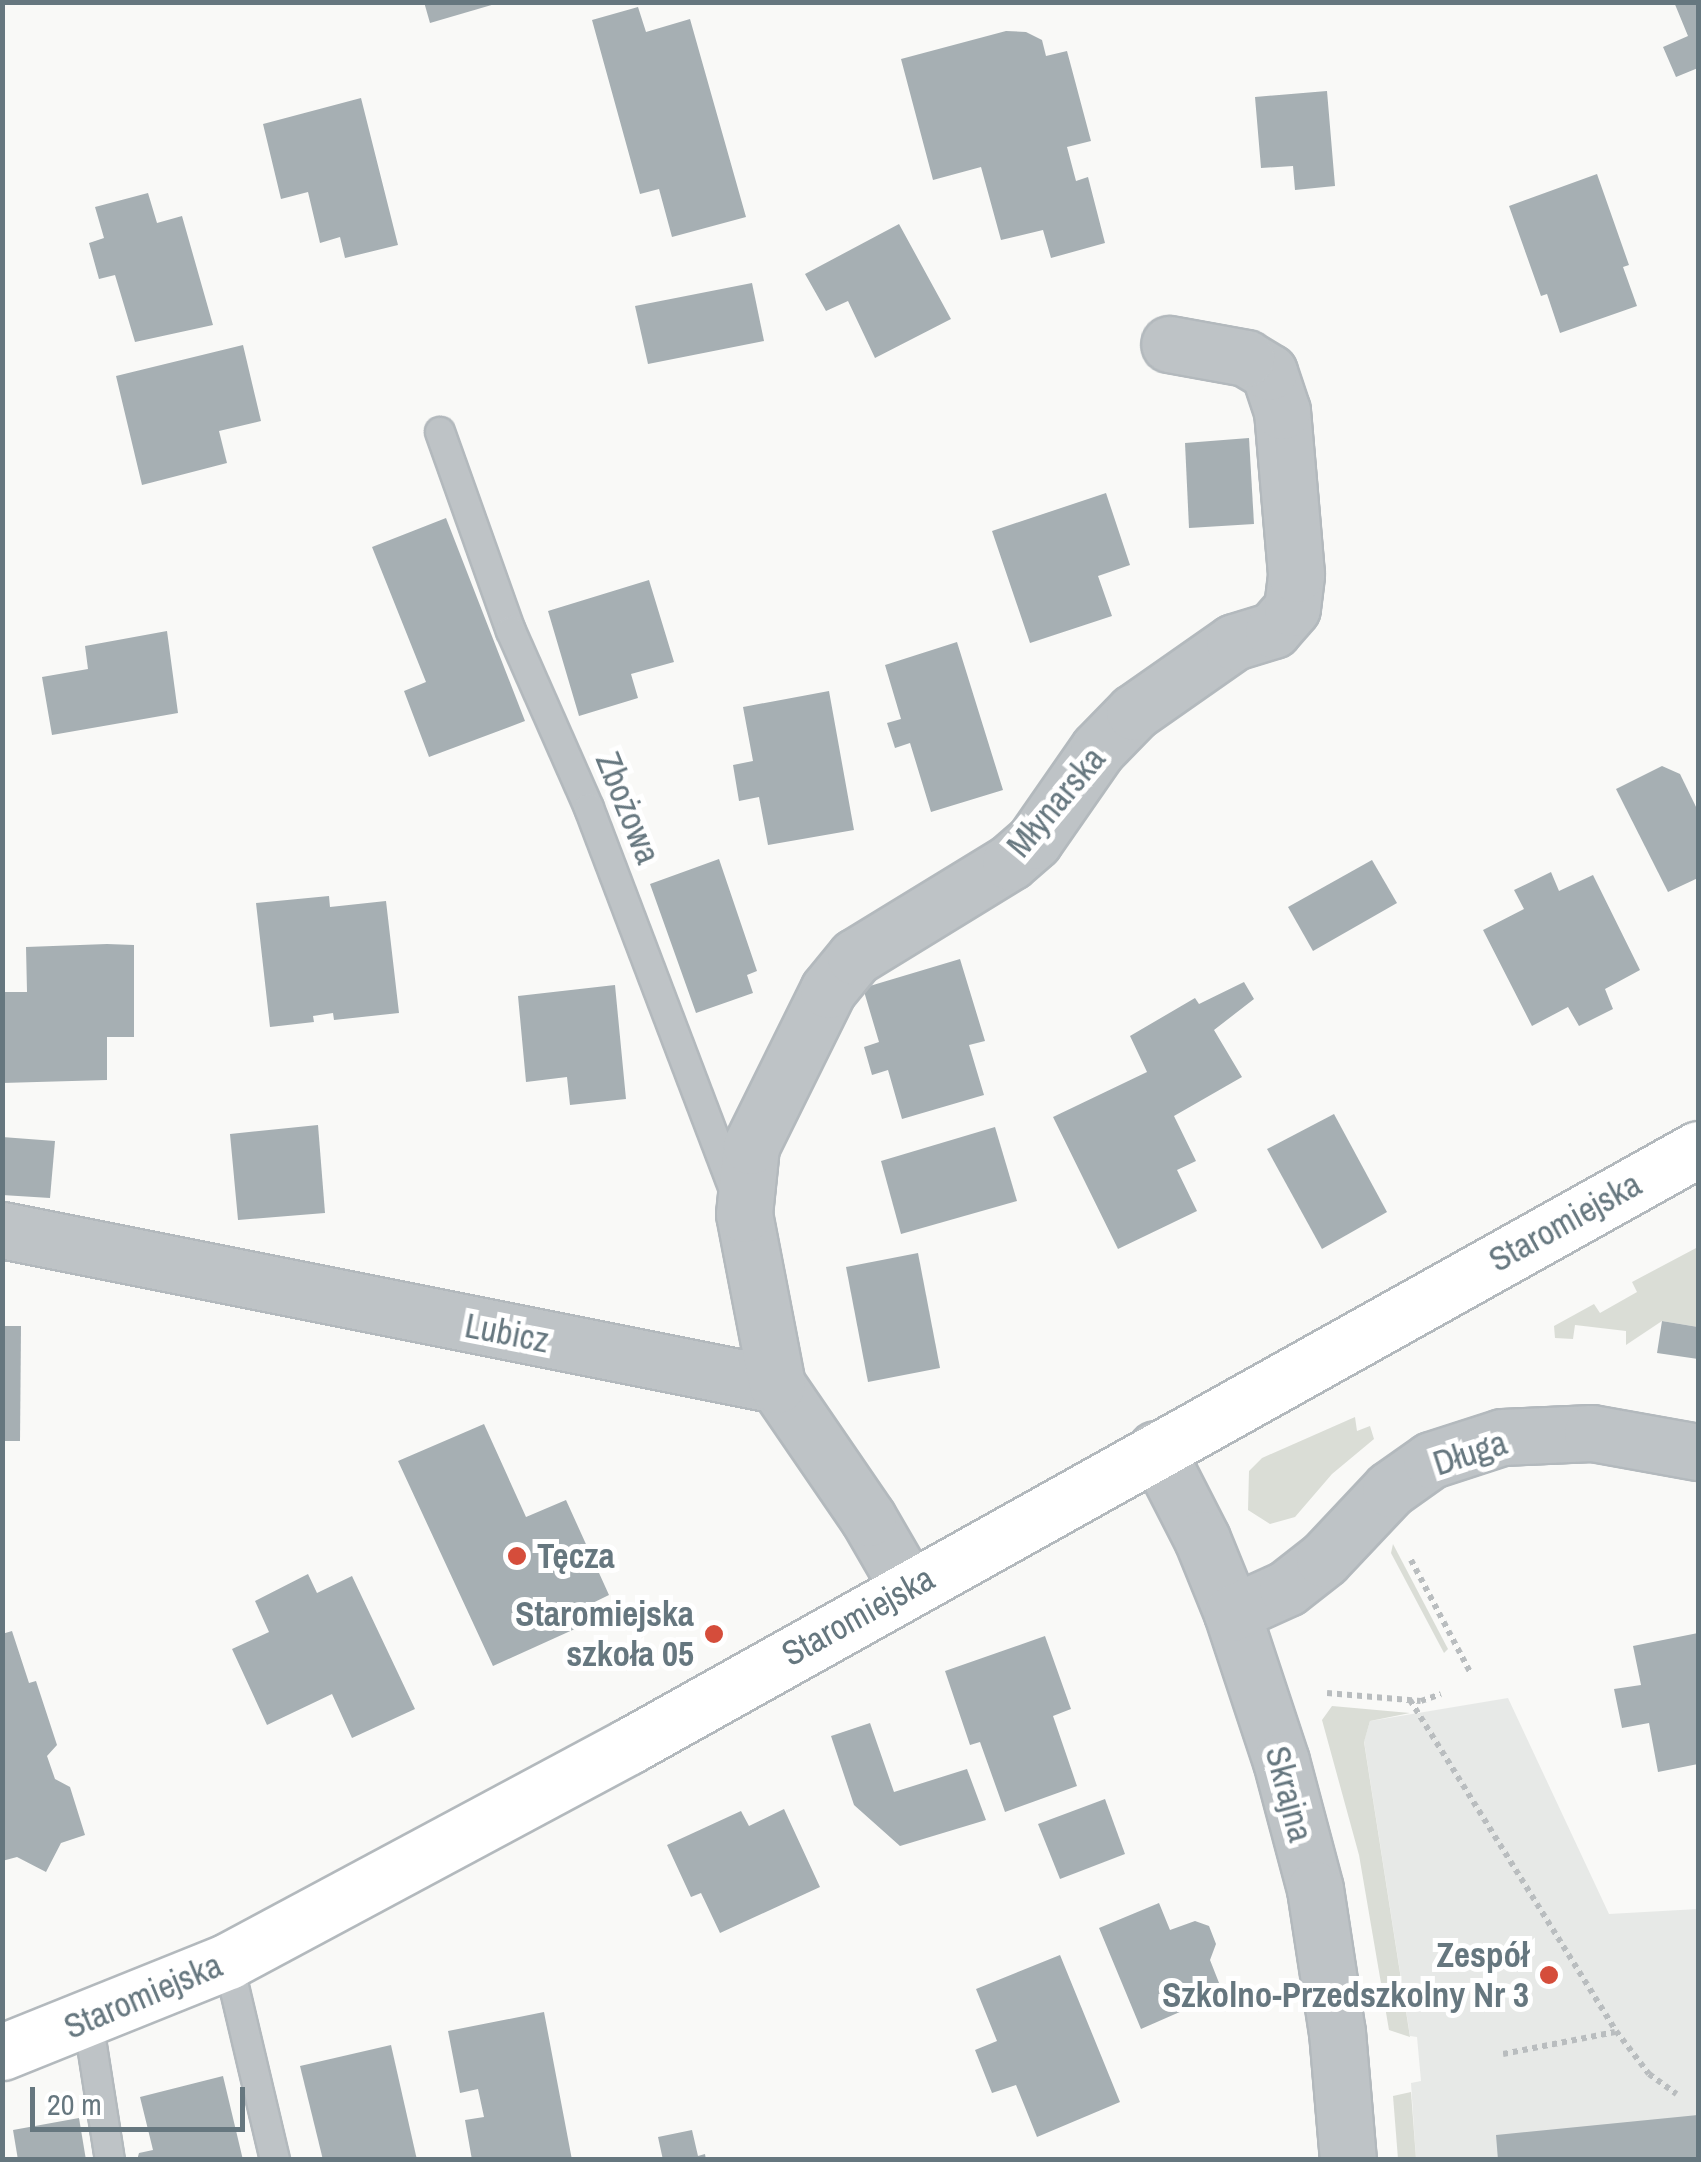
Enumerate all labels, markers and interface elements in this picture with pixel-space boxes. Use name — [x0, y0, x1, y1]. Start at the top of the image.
street label: Młynarska — [998, 738, 1114, 866]
street label: Zbożowa — [587, 746, 669, 870]
street label: Staromiejska — [1482, 1163, 1648, 1281]
street label: Lubicz — [461, 1304, 553, 1362]
street label: Długa — [1428, 1421, 1512, 1485]
place label: Tęcza — [537, 1535, 615, 1577]
marker: Tęcza — [506, 1545, 528, 1567]
street label: Staromiejska — [775, 1557, 941, 1675]
place label: Staromiejska szkoła 05 — [515, 1593, 694, 1675]
marker: Staromiejska szkoła 05 — [703, 1623, 725, 1645]
street label: Skrajna — [1256, 1742, 1322, 1846]
place label: Zespół Szkolno-Przedszkolny Nr 3 — [1162, 1934, 1529, 2016]
street label: Staromiejska — [58, 1944, 228, 2048]
marker: Zespół Szkolno-Przedszkolny Nr 3 — [1538, 1964, 1560, 1986]
scale bar — [35, 2067, 250, 2129]
text: 20 m — [47, 2084, 102, 2124]

